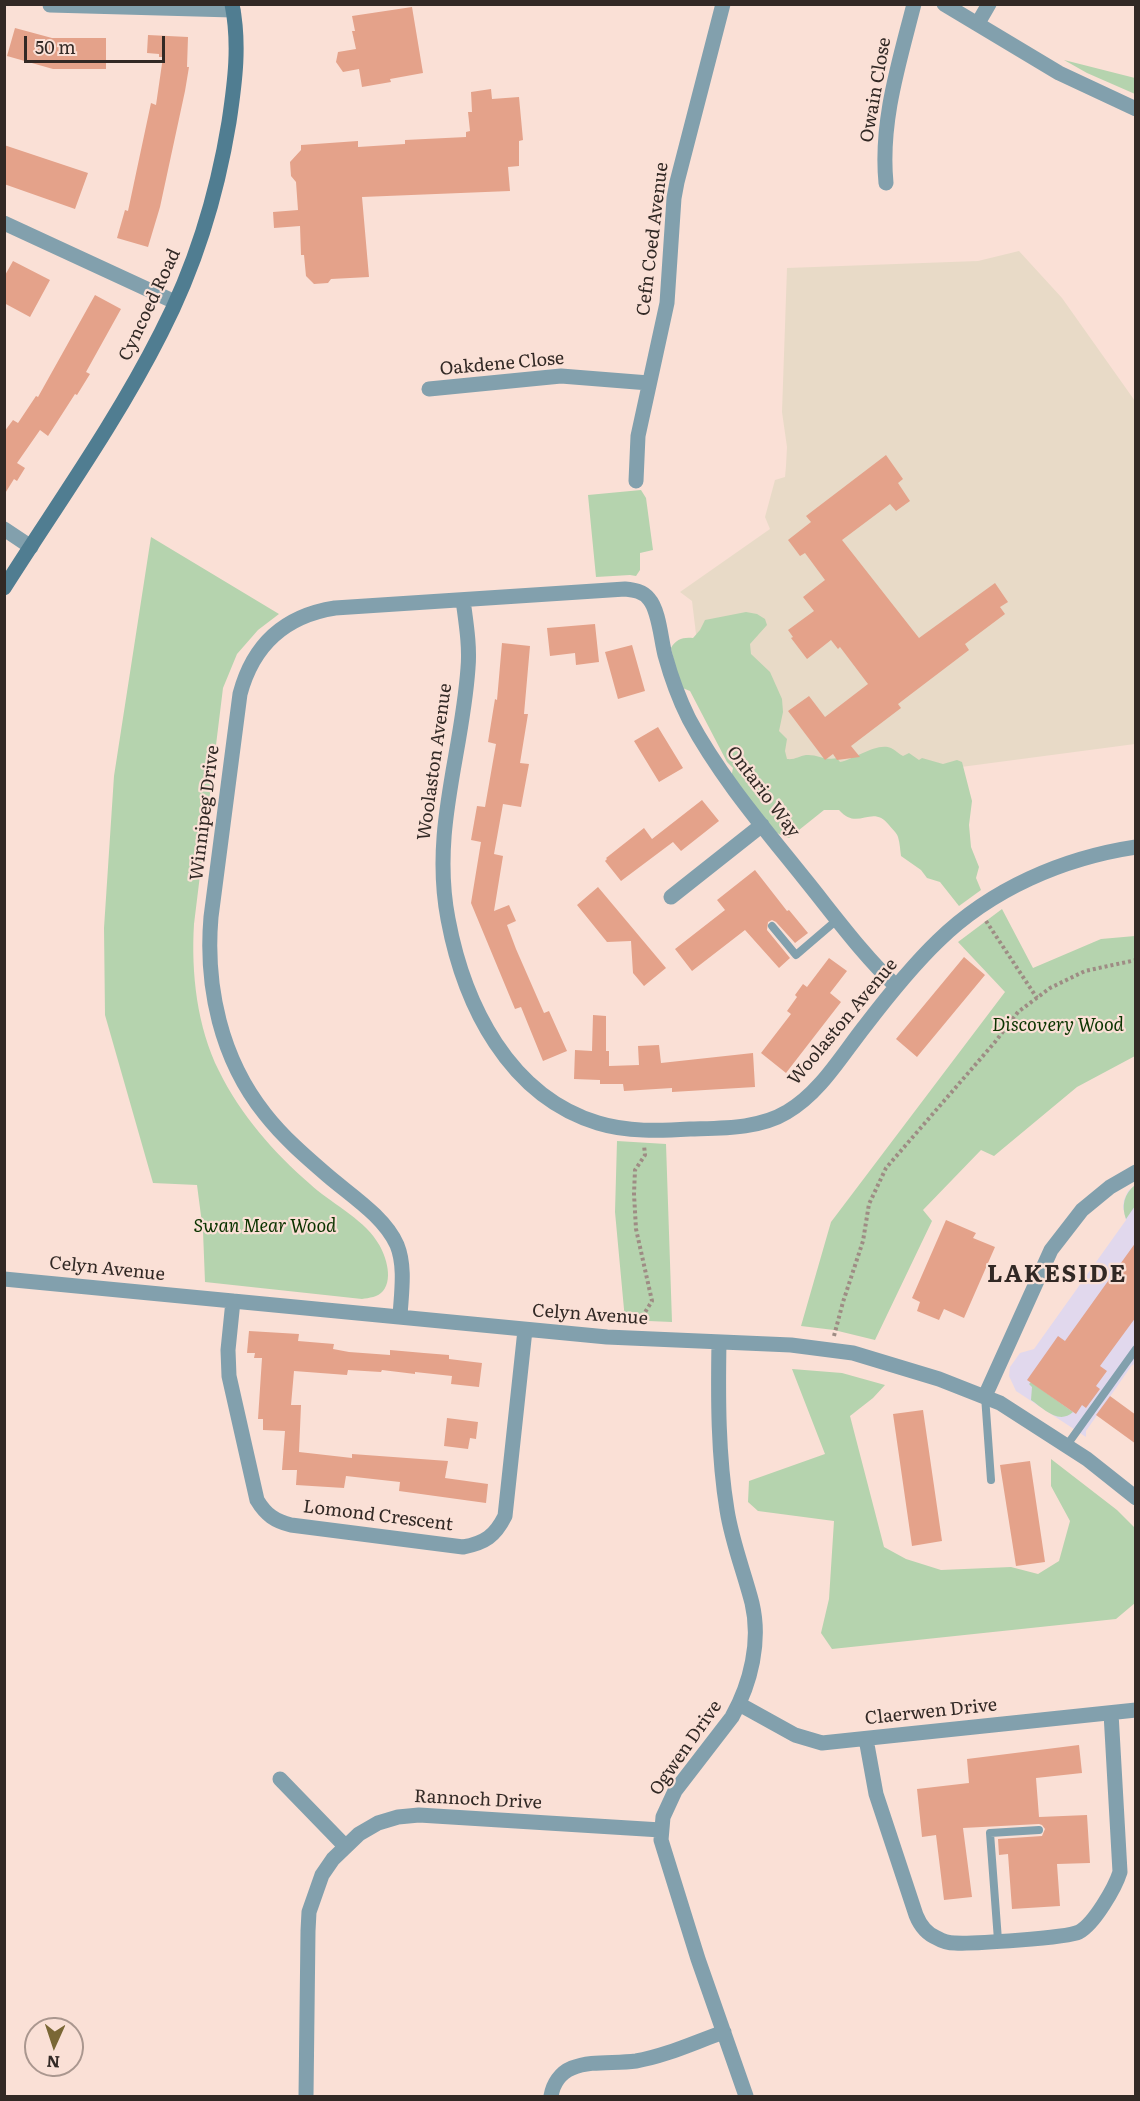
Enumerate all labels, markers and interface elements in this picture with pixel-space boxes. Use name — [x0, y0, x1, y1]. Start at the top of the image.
scale bar — [27, 24, 168, 62]
text: 50 m — [35, 33, 76, 60]
street label: Owain Close — [856, 36, 896, 144]
street label: Cefn Coed Avenue — [633, 161, 673, 317]
street label: Cyncoed Road — [115, 245, 185, 365]
street label: Oakdene Close — [439, 348, 565, 380]
street label: Woolaston Avenue — [413, 682, 457, 842]
street label: Ontario Way — [722, 742, 804, 842]
street label: Winnipeg Drive — [186, 744, 224, 882]
street label: Woolaston Avenue — [784, 954, 902, 1090]
park label: Discovery Wood — [992, 1015, 1124, 1037]
park label: Swan Mear Wood — [194, 1216, 336, 1238]
street label: Celyn Avenue — [48, 1252, 166, 1286]
district label: LAKESIDE — [987, 1261, 1127, 1289]
street label: Celyn Avenue — [531, 1300, 649, 1330]
street label: Lomond Crescent — [302, 1496, 454, 1536]
street label: Claerwen Drive — [864, 1694, 998, 1730]
street label: Ogwen Drive — [645, 1696, 727, 1800]
street label: Rannoch Drive — [413, 1786, 543, 1814]
north arrow — [24, 2017, 84, 2077]
text: N — [46, 2051, 61, 2075]

